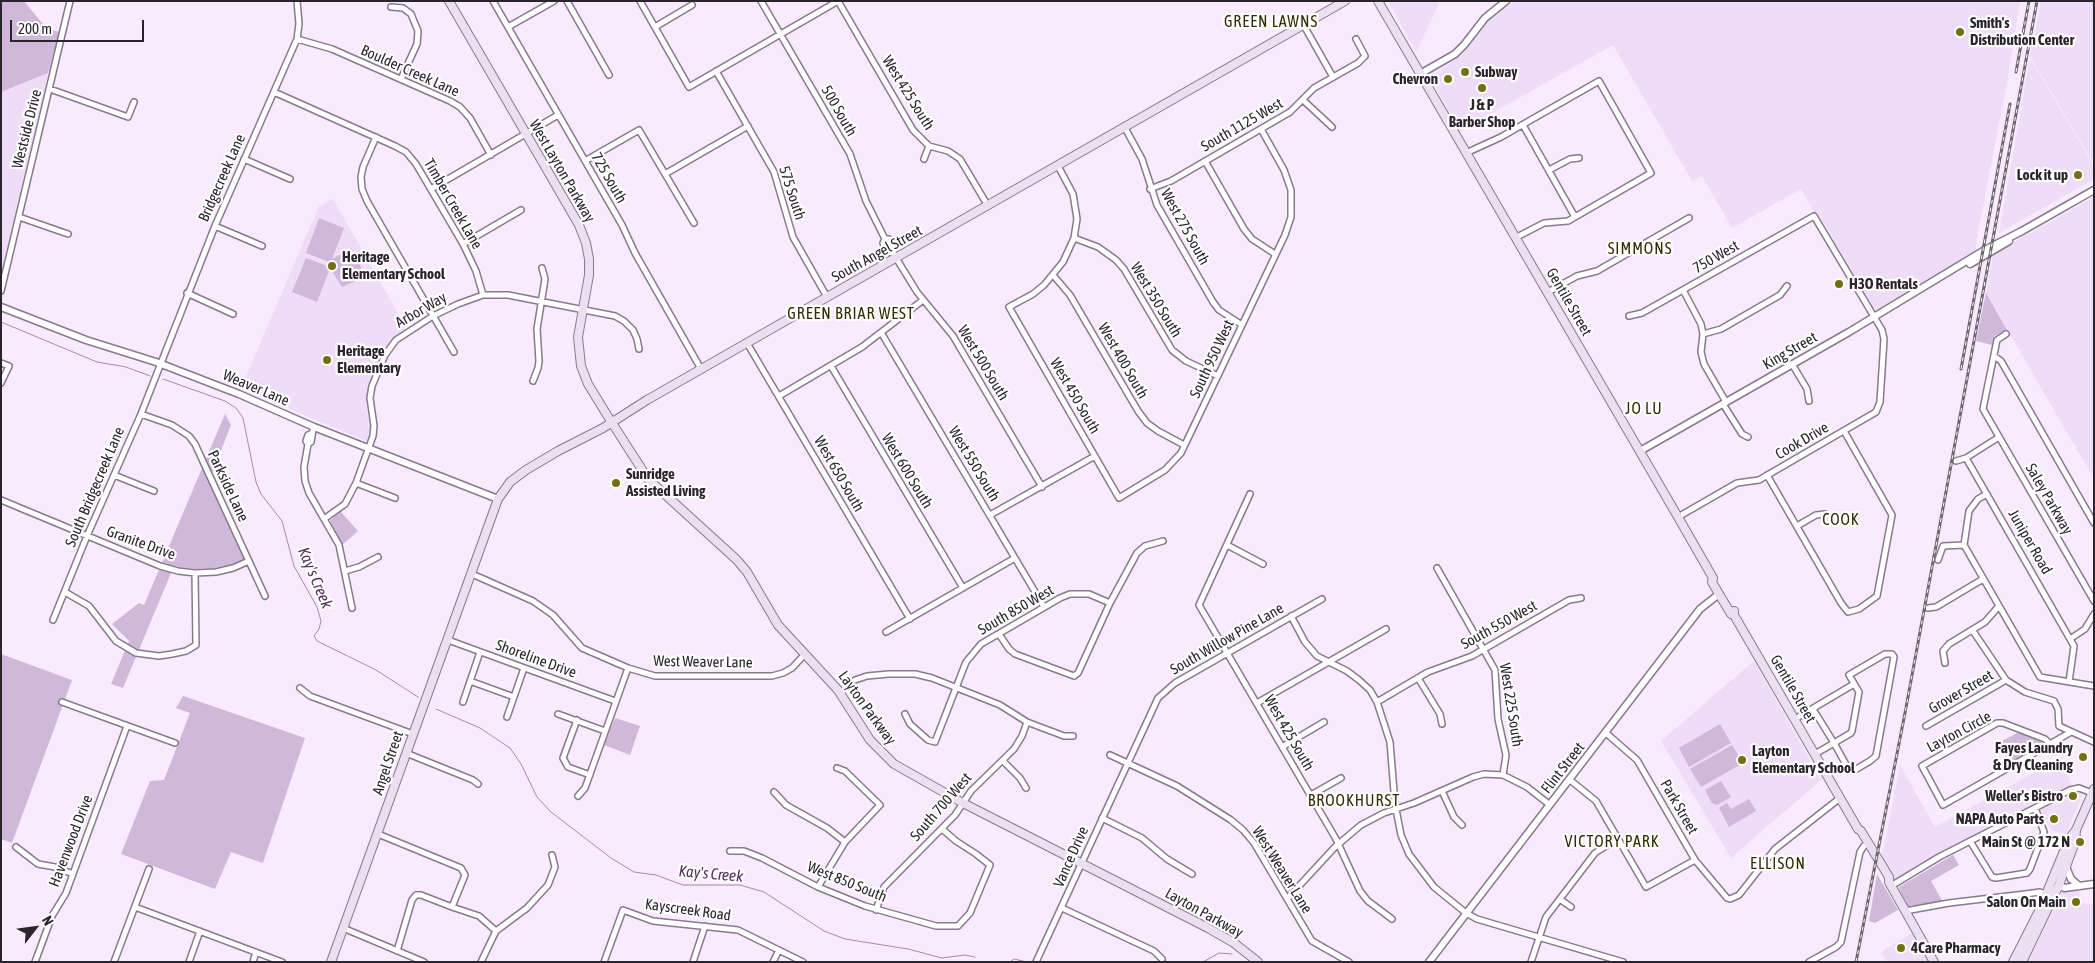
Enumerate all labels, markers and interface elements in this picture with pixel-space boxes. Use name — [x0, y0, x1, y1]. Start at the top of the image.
scale bar — [12, 10, 146, 42]
district label: GREEN LAWNS — [1223, 12, 1319, 32]
place label: Smith's Distribution Center — [1970, 14, 2074, 49]
text: 200 m — [18, 20, 52, 37]
marker: Smith's Distribution Center — [1954, 26, 1966, 38]
street label: Boulder Creek Lane — [358, 41, 462, 101]
street label: West 425 South — [878, 52, 938, 134]
place label: Subway — [1475, 63, 1517, 81]
marker: Subway — [1459, 66, 1471, 78]
place label: Chevron — [1392, 70, 1438, 88]
marker: Chevron — [1442, 73, 1454, 85]
marker: J & P Barber Shop — [1476, 82, 1488, 94]
street label: 500 South — [817, 83, 861, 139]
street label: Westside Drive — [9, 88, 45, 170]
street label: South 1125 West — [1198, 94, 1286, 156]
place label: J & P Barber Shop — [1449, 96, 1515, 131]
street label: West Layton Parkway — [525, 117, 599, 225]
street label: Bridgecreek Lane — [195, 131, 249, 225]
street label: 725 South — [587, 150, 631, 206]
street label: Timber Creek Lane — [420, 156, 486, 252]
street label: 575 South — [775, 164, 809, 222]
place label: Lock it up — [2017, 166, 2068, 184]
marker: Lock it up — [2072, 169, 2084, 181]
street label: West 275 South — [1157, 186, 1213, 268]
street label: South Angel Street — [829, 222, 925, 286]
street label: 750 West — [1690, 237, 1742, 277]
district label: SIMMONS — [1607, 239, 1673, 259]
place label: Heritage Elementary School — [342, 248, 445, 283]
street label: West 350 South — [1127, 259, 1185, 341]
marker: Heritage Elementary School — [326, 260, 338, 272]
street label: Gentile Street — [1542, 265, 1596, 339]
place label: H3O Rentals — [1849, 275, 1918, 293]
marker: H3O Rentals — [1833, 278, 1845, 290]
street label: Arbor Way — [392, 288, 450, 332]
district label: GREEN BRIAR WEST — [785, 304, 917, 324]
street label: South 950 West — [1186, 317, 1238, 401]
street label: West 400 South — [1094, 320, 1152, 402]
street label: West 500 South — [954, 322, 1012, 404]
street label: King Street — [1760, 328, 1820, 374]
place label: Heritage Elementary — [337, 342, 401, 377]
marker: Heritage Elementary — [321, 354, 333, 366]
street label: West 450 South — [1046, 355, 1104, 437]
street label: Weaver Lane — [220, 366, 292, 410]
district label: JO LU — [1625, 399, 1663, 419]
street label: Cook Drive — [1772, 419, 1832, 463]
street label: West 550 South — [945, 423, 1003, 505]
street label: South Bridgecreek Lane — [62, 424, 128, 550]
street label: West 600 South — [878, 430, 936, 512]
street label: West 650 South — [810, 433, 868, 515]
street label: Parkside Lane — [204, 447, 252, 525]
street label: Saley Parkway — [2021, 460, 2077, 538]
place label: Sunridge Assisted Living — [626, 465, 705, 500]
marker: Sunridge Assisted Living — [610, 477, 622, 489]
street label: Juniper Road — [2004, 506, 2056, 578]
district label: COOK — [1822, 510, 1860, 530]
street label: Granite Drive — [104, 522, 178, 564]
water label: Kay's Creek — [294, 544, 336, 612]
street label: South 850 West — [975, 581, 1057, 639]
street label: South 550 West — [1458, 597, 1540, 653]
street label: South Willow Pine Lane — [1167, 599, 1287, 679]
street label: Shoreline Drive — [493, 636, 579, 682]
street label: West Weaver Lane — [653, 652, 753, 672]
street label: Gentile Street — [1766, 652, 1820, 726]
street label: West 225 South — [1496, 662, 1526, 748]
street label: Grover Street — [1926, 666, 1996, 718]
street label: Layton Parkway — [834, 668, 900, 748]
street label: West 425 South — [1260, 692, 1318, 774]
street label: Layton Circle — [1924, 708, 1994, 756]
street label: Angel Street — [369, 729, 407, 797]
street label: Flint Street — [1537, 739, 1589, 797]
place label: Fayes Laundry & Dry Cleaning — [1993, 739, 2073, 774]
place label: Layton Elementary School — [1752, 742, 1855, 777]
marker: Fayes Laundry & Dry Cleaning — [2077, 751, 2089, 763]
marker: Layton Elementary School — [1736, 754, 1748, 766]
street label: South 700 West — [907, 769, 975, 845]
street label: Park Street — [1656, 777, 1702, 837]
place label: Weller's Bistro — [1985, 787, 2063, 805]
marker: Weller's Bistro — [2067, 790, 2079, 802]
district label: BROOKHURST — [1307, 791, 1401, 811]
street label: Havenwood Drive — [45, 793, 97, 889]
place label: NAPA Auto Parts — [1956, 810, 2044, 828]
marker: NAPA Auto Parts — [2048, 813, 2060, 825]
street label: West Weaver Lane — [1248, 823, 1316, 917]
street label: Vance Drive — [1050, 824, 1092, 890]
district label: VICTORY PARK — [1563, 832, 1661, 852]
place label: Main St @ 172 N — [1982, 833, 2070, 851]
marker: Main St @ 172 N — [2074, 836, 2086, 848]
district label: ELLISON — [1749, 854, 1807, 874]
street label: West 850 South — [805, 858, 889, 906]
water label: Kay's Creek — [678, 862, 744, 886]
street label: Layton Parkway — [1162, 884, 1246, 942]
place label: Salon On Main — [1987, 893, 2066, 911]
street label: Kayscreek Road — [644, 895, 732, 925]
marker: Salon On Main — [2070, 896, 2082, 908]
north arrow — [10, 903, 60, 953]
text: N — [39, 913, 57, 928]
place label: 4Care Pharmacy — [1911, 939, 2001, 957]
marker: 4Care Pharmacy — [1895, 942, 1907, 954]

